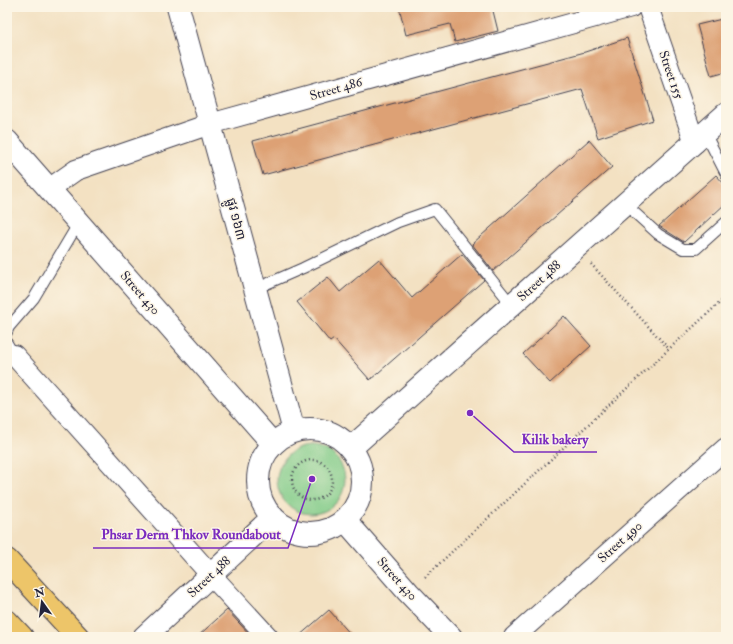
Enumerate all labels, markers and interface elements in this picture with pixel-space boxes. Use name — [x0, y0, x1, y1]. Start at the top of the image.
street label: Street 155 — [655, 49, 687, 102]
street label: Street 486 — [308, 74, 365, 104]
street label: ផ្លូវ ១៦៣ — [220, 196, 249, 243]
street label: Street 488 — [514, 257, 564, 305]
street label: Street 430 — [117, 268, 163, 318]
callout: Kilik bakery — [514, 426, 597, 452]
text: Kilik bakery — [522, 431, 589, 449]
street label: Street 490 — [594, 518, 646, 566]
callout: Phsar Derm Thkov Roundabout — [93, 522, 288, 548]
text: Phsar Derm Thkov Roundabout — [101, 526, 281, 543]
street label: Street 488 — [184, 553, 234, 601]
street label: Street 430 — [373, 554, 421, 604]
north arrow — [22, 582, 62, 622]
text: N — [32, 585, 47, 601]

